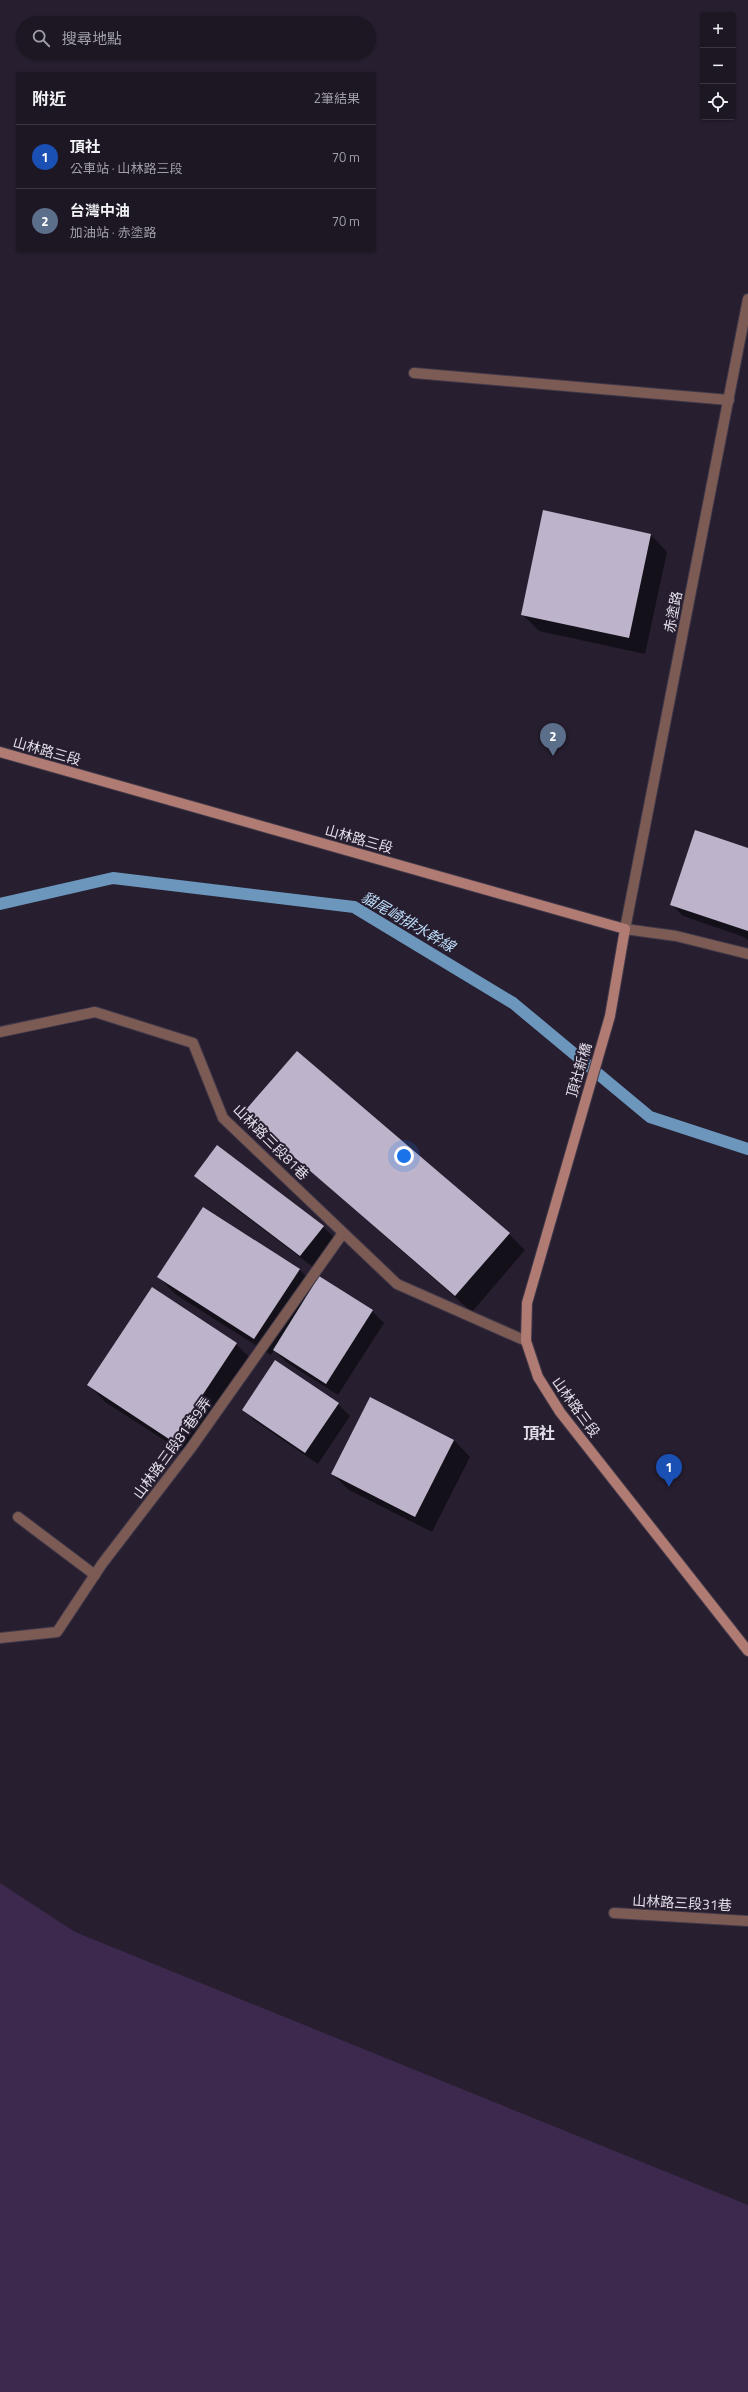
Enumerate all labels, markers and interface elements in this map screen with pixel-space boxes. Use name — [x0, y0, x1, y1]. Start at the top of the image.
map controls — [700, 12, 736, 120]
button: + — [700, 12, 736, 48]
search box — [16, 16, 376, 60]
icon: search — [30, 27, 52, 49]
text: 搜尋地點 — [62, 27, 122, 50]
button: − — [700, 48, 736, 84]
button: locate — [700, 84, 736, 120]
text: 附近 — [32, 86, 66, 112]
text: 2筆結果 — [314, 88, 360, 108]
text: 頂社 — [70, 135, 100, 158]
text: 1 — [41, 147, 49, 167]
text: 70 m — [332, 147, 360, 167]
text: 公車站 · 山林路三段 — [70, 158, 183, 178]
text: 台灣中油 — [70, 199, 130, 222]
text: 2 — [41, 211, 49, 231]
text: 70 m — [332, 211, 360, 231]
text: 加油站 · 赤塗路 — [70, 222, 157, 242]
street label: 赤塗路 — [658, 589, 687, 635]
pin: 2 — [540, 723, 566, 756]
street label: 山林路三段 — [11, 731, 84, 770]
street label: 山林路三段 — [323, 819, 396, 858]
water label: 貓尾崎排水幹線 — [357, 885, 461, 959]
street label: 頂社新橋 — [561, 1040, 596, 1100]
street label: 山林路三段81巷 — [229, 1099, 314, 1184]
your location — [394, 1146, 414, 1166]
street label: 山林路三段 — [547, 1372, 605, 1441]
street label: 山林路三段81巷9弄 — [127, 1392, 216, 1503]
district label: 頂社 — [523, 1421, 555, 1445]
pin: 1 — [656, 1454, 682, 1487]
street label: 山林路三段31巷 — [632, 1889, 732, 1916]

